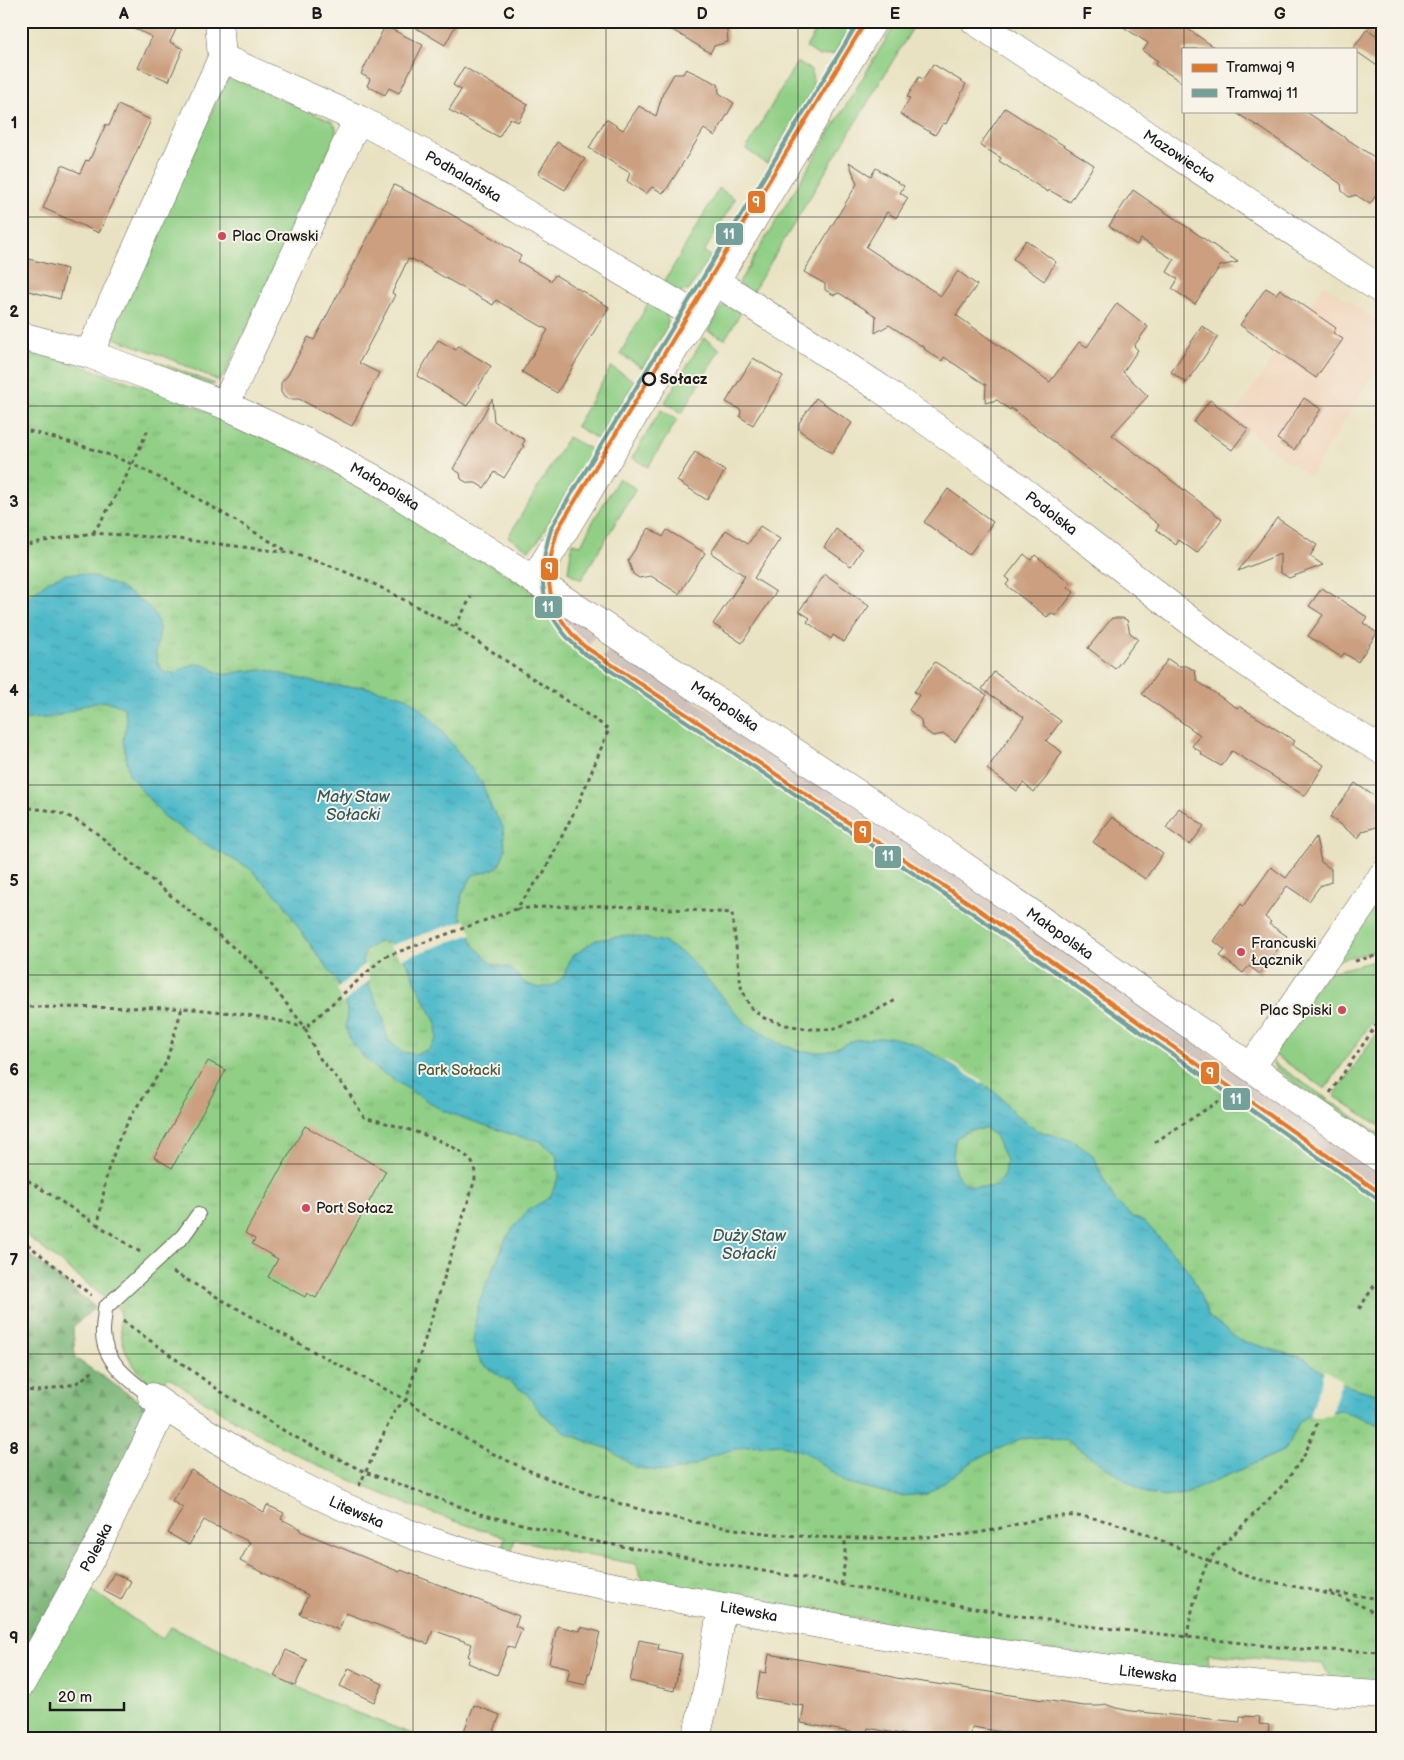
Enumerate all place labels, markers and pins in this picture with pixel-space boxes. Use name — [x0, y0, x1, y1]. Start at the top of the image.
place label: Plac Orawski — [232, 227, 319, 246]
marker: Plac Orawski — [216, 230, 228, 242]
place label: Sołacz — [660, 370, 708, 389]
marker: Sołacz — [642, 372, 656, 386]
place label: Francuski Łącznik — [1251, 934, 1317, 970]
marker: Francuski Łącznik — [1235, 946, 1247, 958]
place label: Plac Spiski — [1260, 1001, 1332, 1020]
marker: Plac Spiski — [1336, 1004, 1348, 1016]
place label: Port Sołacz — [316, 1199, 394, 1218]
marker: Port Sołacz — [300, 1202, 312, 1214]

